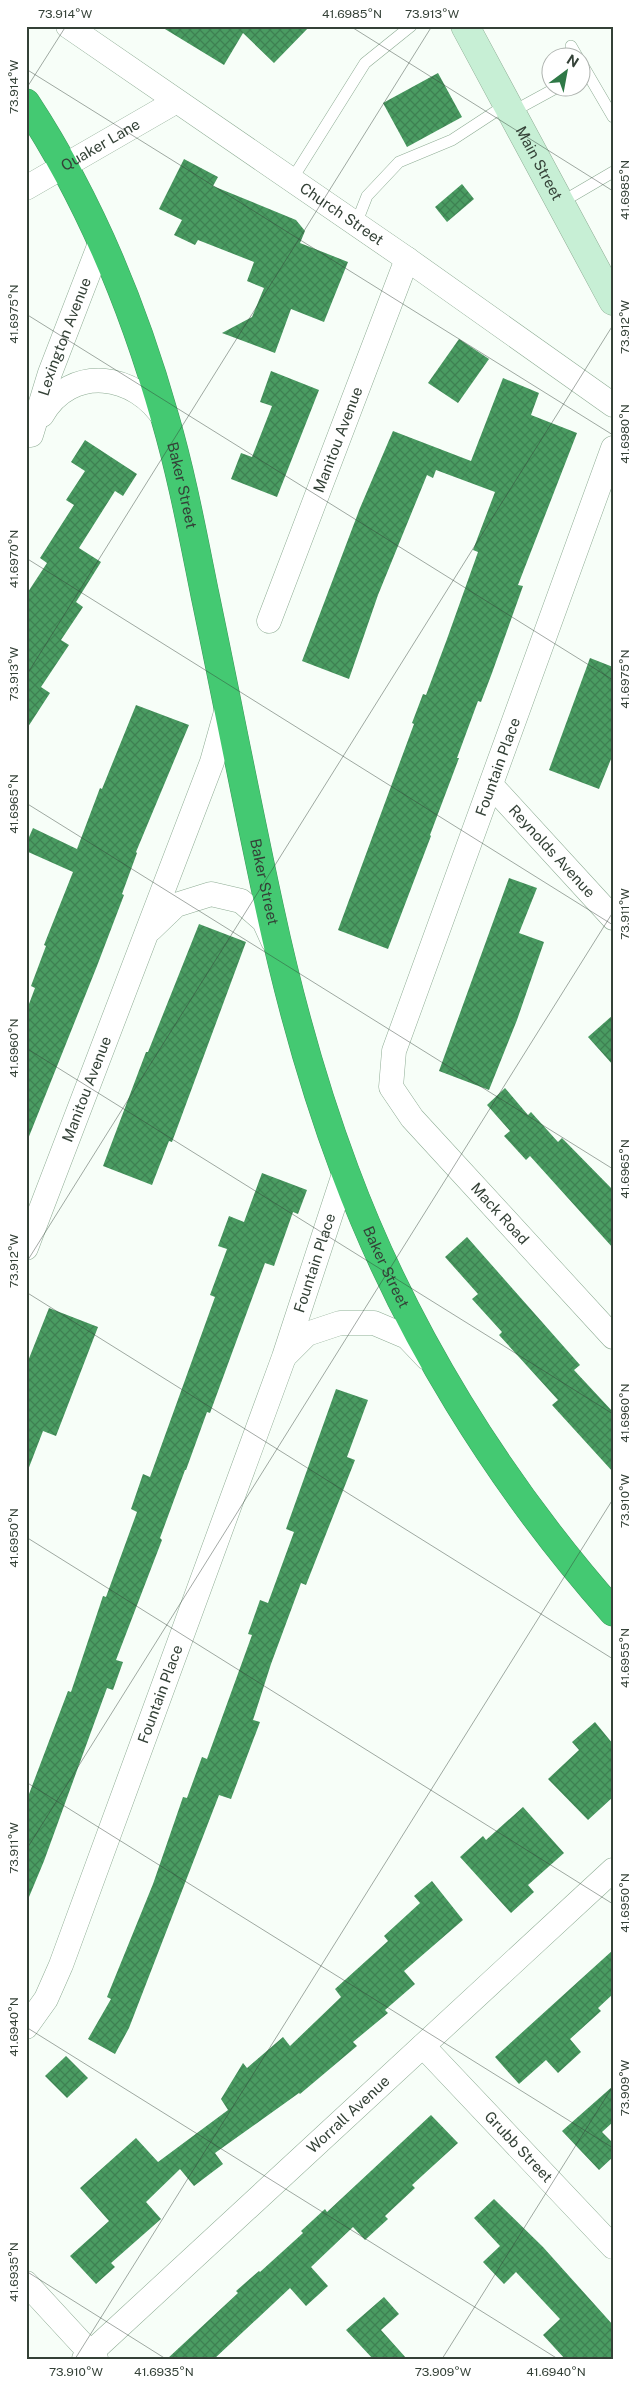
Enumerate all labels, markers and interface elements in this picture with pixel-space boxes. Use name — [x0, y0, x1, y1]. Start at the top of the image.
text: 73.914°W — [38, 7, 93, 21]
text: 41.6985°N — [322, 7, 382, 21]
text: 73.913°W — [405, 7, 460, 21]
north arrow — [542, 48, 592, 98]
text: N — [564, 51, 582, 71]
text: 73.914°W — [7, 59, 21, 114]
street label: Quaker Lane — [58, 115, 143, 174]
street label: Main Street — [513, 123, 566, 203]
text: 41.6985°N — [618, 160, 632, 220]
street label: Church Street — [297, 179, 387, 248]
street label: Lexington Avenue — [35, 275, 94, 398]
text: 41.6975°N — [7, 284, 21, 344]
text: 73.912°W — [618, 300, 632, 354]
street label: Manitou Avenue — [310, 384, 366, 495]
text: 41.6980°N — [618, 404, 632, 464]
street label: Baker Street — [164, 440, 200, 530]
text: 41.6970°N — [7, 530, 21, 588]
text: 73.913°W — [7, 646, 21, 701]
text: 41.6975°N — [618, 649, 632, 709]
street label: Fountain Place — [472, 715, 523, 818]
text: 41.6965°N — [7, 774, 21, 834]
street label: Reynolds Avenue — [506, 801, 599, 901]
street label: Baker Street — [247, 837, 282, 927]
text: 73.911°W — [618, 888, 632, 940]
text: 41.6960°N — [7, 1018, 21, 1078]
street label: Manitou Avenue — [58, 1034, 114, 1144]
text: 41.6965°N — [618, 1139, 632, 1199]
street label: Mack Road — [468, 1179, 533, 1248]
street label: Fountain Place — [290, 1211, 339, 1315]
street label: Baker Street — [360, 1223, 413, 1311]
text: 73.912°W — [7, 1234, 21, 1288]
text: 41.6960°N — [618, 1383, 632, 1443]
text: 73.910°W — [618, 1473, 632, 1528]
text: 41.6950°N — [7, 1508, 21, 1568]
text: 41.6955°N — [618, 1628, 632, 1688]
street label: Fountain Place — [134, 1643, 186, 1746]
text: 73.911°W — [7, 1822, 21, 1874]
text: 41.6950°N — [618, 1873, 632, 1933]
text: 41.6940°N — [7, 1997, 21, 2057]
text: 73.909°W — [618, 2059, 632, 2116]
street label: Worrall Avenue — [303, 2072, 393, 2156]
street label: Grubb Street — [481, 2108, 556, 2186]
text: 41.6935°N — [7, 2242, 21, 2302]
text: 73.910°W — [49, 2365, 104, 2379]
text: 41.6935°N — [134, 2365, 194, 2379]
text: 73.909°W — [415, 2365, 472, 2379]
text: 41.6940°N — [526, 2365, 586, 2379]

